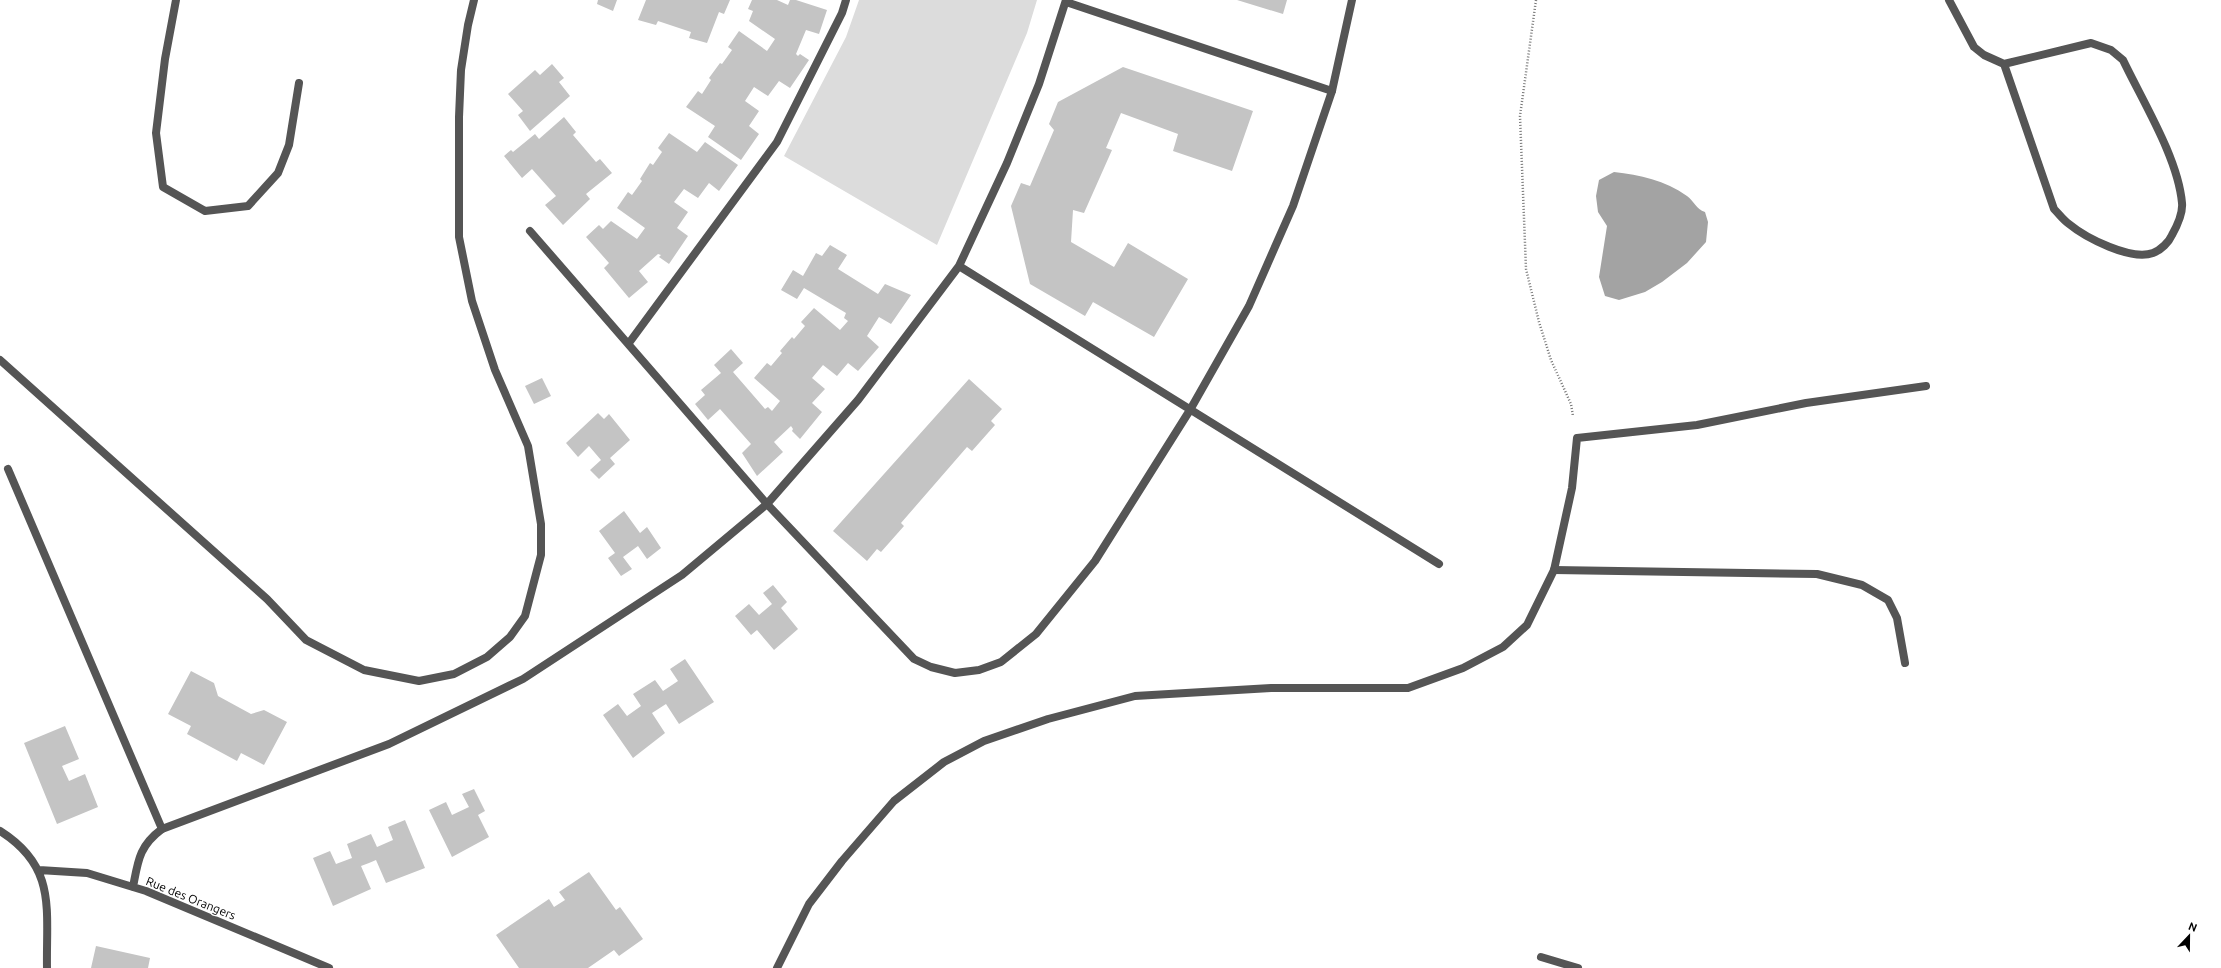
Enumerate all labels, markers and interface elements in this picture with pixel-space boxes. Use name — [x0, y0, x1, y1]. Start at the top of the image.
street label: Rue des Orangers — [144, 874, 238, 922]
north arrow — [2169, 916, 2209, 956]
text: N — [2187, 920, 2199, 934]

